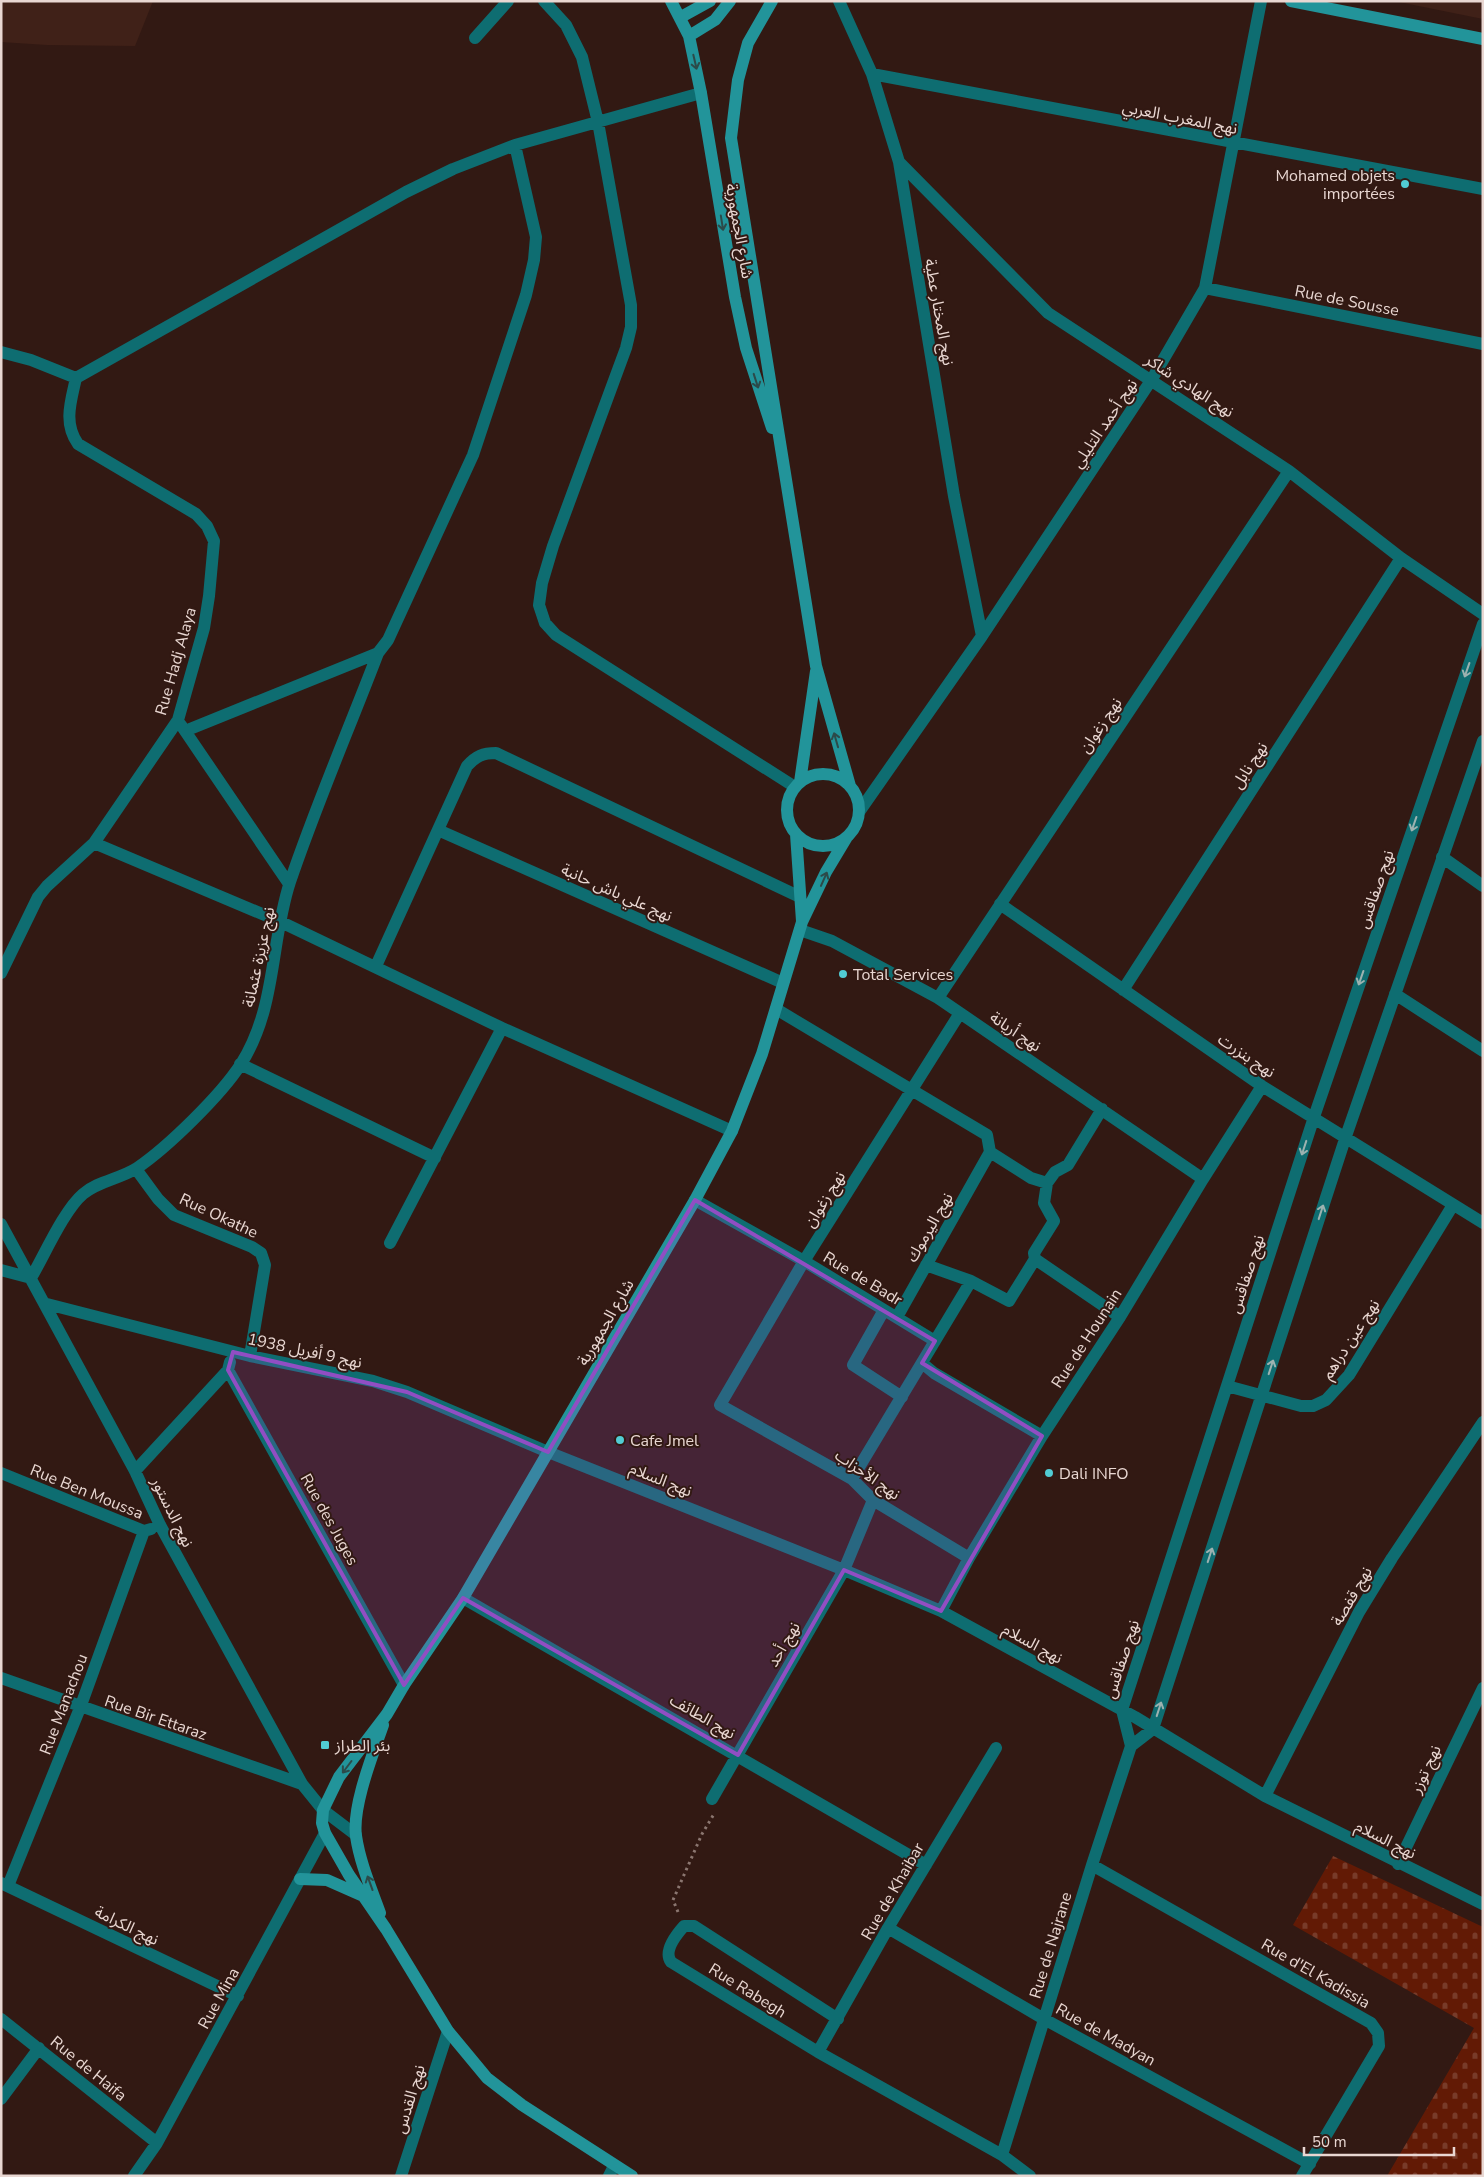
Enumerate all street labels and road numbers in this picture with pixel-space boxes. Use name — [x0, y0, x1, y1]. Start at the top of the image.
street label: نهج المغرب العربي — [1120, 96, 1239, 141]
street label: شارع الجمهورية — [719, 182, 758, 281]
street label: نهج المختار عطية — [918, 257, 959, 367]
street label: Rue de Sousse — [1293, 280, 1401, 322]
street label: نهج الهادي شاكر — [1139, 348, 1238, 424]
street label: نهج أحمد التليلي — [1067, 375, 1144, 473]
street label: Rue Hadj Alaya — [150, 605, 202, 718]
street label: نهج زغوان — [1074, 693, 1128, 758]
street label: نهج نابل — [1226, 738, 1274, 794]
street label: نهج صفاقس — [1352, 847, 1401, 932]
street label: نهج علي باش حانبة — [557, 859, 676, 928]
street label: نهج عزيزة عثمانة — [238, 905, 281, 1010]
street label: نهج أريانة — [985, 1007, 1045, 1058]
street label: نهج بنزرت — [1213, 1029, 1279, 1084]
street label: نهج زغوان — [799, 1167, 852, 1233]
street label: Rue Okathe — [176, 1188, 261, 1244]
street label: نهج اليرموك — [901, 1189, 959, 1267]
street label: نهج صفاقس — [1224, 1232, 1271, 1317]
street label: Rue de Badr — [819, 1247, 906, 1311]
street label: شارع الجمهورية — [572, 1275, 640, 1370]
street label: Rue de Hounain — [1046, 1284, 1127, 1393]
street label: نهج عين دراهم — [1317, 1295, 1386, 1385]
street label: نهج 9 أفريل 1938 — [245, 1328, 364, 1375]
street label: نهج الأحزاب — [830, 1444, 904, 1506]
street label: نهج السلام — [626, 1457, 695, 1503]
street label: Rue Ben Moussa — [27, 1459, 147, 1525]
street label: Rue des Juges — [295, 1470, 363, 1569]
street label: نهج الدستور — [144, 1473, 199, 1552]
street label: نهج قفصة — [1326, 1563, 1378, 1631]
street label: نهج صفاقس — [1099, 1617, 1146, 1702]
street label: نهج أحد — [762, 1618, 806, 1672]
street label: نهج السلام — [998, 1618, 1067, 1670]
street label: Rue Manachou — [35, 1651, 93, 1758]
street label: نهج الطائف — [665, 1689, 740, 1745]
street label: Rue Bir Ettaraz — [102, 1690, 210, 1746]
street label: نهج توزر — [1405, 1742, 1448, 1799]
street label: نهج السلام — [1351, 1815, 1420, 1866]
street label: Rue de Khaibar — [856, 1839, 930, 1944]
street label: Rue de Najrane — [1024, 1889, 1078, 2001]
street label: نهج الكرامة — [90, 1901, 162, 1952]
street label: Rue d'El Kadissia — [1257, 1934, 1374, 2014]
street label: Rue Rabegh — [704, 1958, 791, 2023]
street label: Rue Mina — [193, 1964, 245, 2033]
street label: Rue de Madyan — [1051, 1998, 1160, 2071]
street label: Rue de Haifa — [46, 2031, 131, 2106]
street label: نهج القدس — [389, 2062, 432, 2137]

